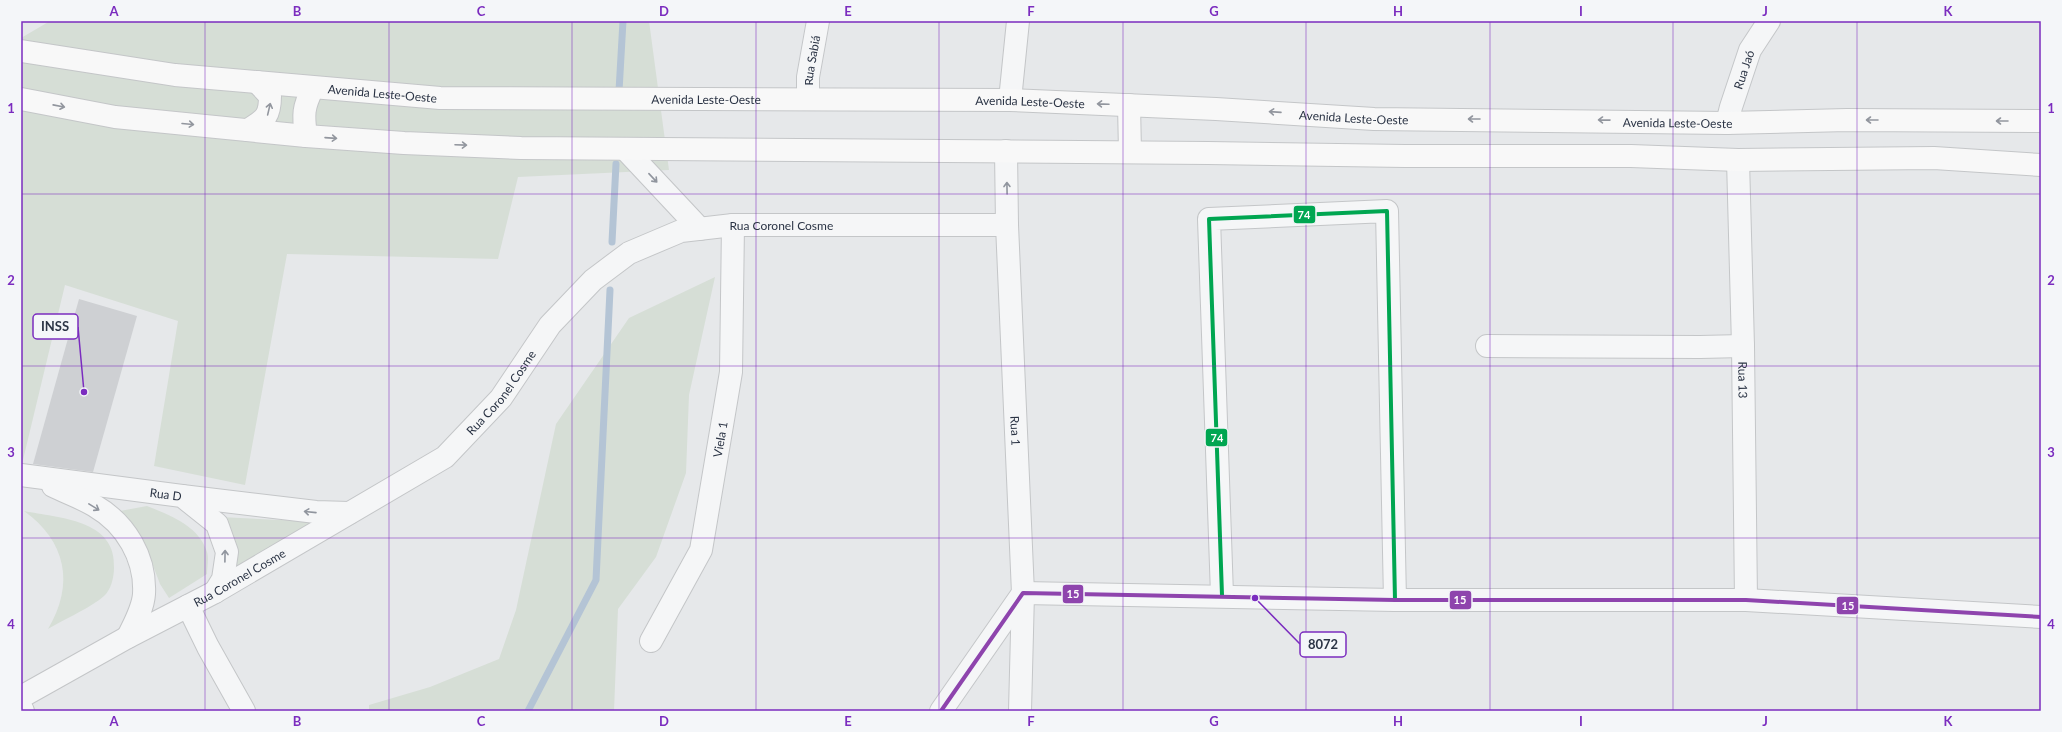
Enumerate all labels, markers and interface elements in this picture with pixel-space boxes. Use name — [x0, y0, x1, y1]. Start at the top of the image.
text: A — [108, 3, 119, 19]
text: B — [293, 3, 302, 19]
text: C — [477, 3, 486, 19]
text: D — [659, 3, 669, 19]
text: E — [844, 3, 852, 19]
text: F — [1027, 3, 1035, 19]
text: G — [1209, 3, 1219, 19]
text: H — [1393, 3, 1403, 19]
text: I — [1579, 3, 1583, 19]
text: J — [1762, 3, 1768, 19]
text: K — [1944, 3, 1954, 19]
street label: Rua Sabiá — [800, 34, 823, 86]
street label: Rua Jaó — [1730, 48, 1757, 91]
street label: Avenida Leste-Oeste — [327, 81, 438, 105]
street label: Avenida Leste-Oeste — [651, 91, 761, 107]
street label: Avenida Leste-Oeste — [975, 92, 1085, 111]
text: 1 — [7, 100, 15, 116]
one-way arrow — [1097, 100, 1110, 108]
text: 1 — [2047, 100, 2055, 116]
one-way arrow — [265, 102, 273, 115]
one-way arrow — [52, 103, 65, 111]
street label: Avenida Leste-Oeste — [1299, 107, 1408, 127]
one-way arrow — [1269, 109, 1282, 116]
street label: Avenida Leste-Oeste — [1623, 114, 1733, 131]
one-way arrow — [1468, 115, 1481, 123]
one-way arrow — [1598, 116, 1611, 124]
one-way arrow — [1866, 116, 1879, 124]
one-way arrow — [1996, 117, 2009, 125]
one-way arrow — [181, 120, 194, 128]
one-way arrow — [324, 134, 337, 141]
one-way arrow — [454, 142, 467, 149]
one-way arrow — [648, 173, 658, 183]
one-way arrow — [1003, 182, 1011, 195]
line badge: 74 — [1293, 205, 1316, 224]
text: 74 — [1298, 208, 1311, 221]
street label: Rua Coronel Cosme — [729, 218, 833, 233]
text: 2 — [7, 272, 15, 288]
text: 2 — [2047, 272, 2055, 288]
callout: INSS — [33, 314, 78, 339]
text: INSS — [41, 318, 69, 334]
street label: Rua Coronel Cosme — [463, 347, 539, 438]
street label: Rua 13 — [1736, 361, 1751, 399]
street label: Rua 1 — [1008, 415, 1024, 446]
street label: Viela 1 — [709, 420, 730, 458]
line badge: 74 — [1205, 428, 1228, 447]
text: 74 — [1211, 431, 1224, 444]
text: 3 — [7, 444, 15, 460]
text: 3 — [2047, 444, 2055, 460]
street label: Rua D — [149, 484, 183, 503]
one-way arrow — [88, 503, 100, 511]
one-way arrow — [304, 508, 317, 515]
street label: Rua Coronel Cosme — [191, 545, 288, 609]
one-way arrow — [221, 549, 229, 562]
line badge: 15 — [1062, 584, 1084, 604]
text: 15 — [1067, 587, 1079, 600]
line badge: 15 — [1449, 590, 1472, 610]
text: 15 — [1454, 593, 1466, 606]
line badge: 15 — [1836, 596, 1859, 615]
text: 15 — [1842, 599, 1854, 612]
text: 4 — [7, 616, 15, 632]
text: 4 — [2047, 616, 2055, 632]
callout: 8072 — [1300, 632, 1346, 657]
text: 8072 — [1308, 636, 1338, 652]
text: A — [108, 713, 119, 729]
text: B — [293, 713, 302, 729]
text: C — [477, 713, 486, 729]
text: D — [659, 713, 669, 729]
text: E — [844, 713, 852, 729]
text: F — [1027, 713, 1035, 729]
text: G — [1209, 713, 1219, 729]
text: H — [1393, 713, 1403, 729]
text: I — [1579, 713, 1583, 729]
text: J — [1762, 713, 1768, 729]
text: K — [1944, 713, 1954, 729]

